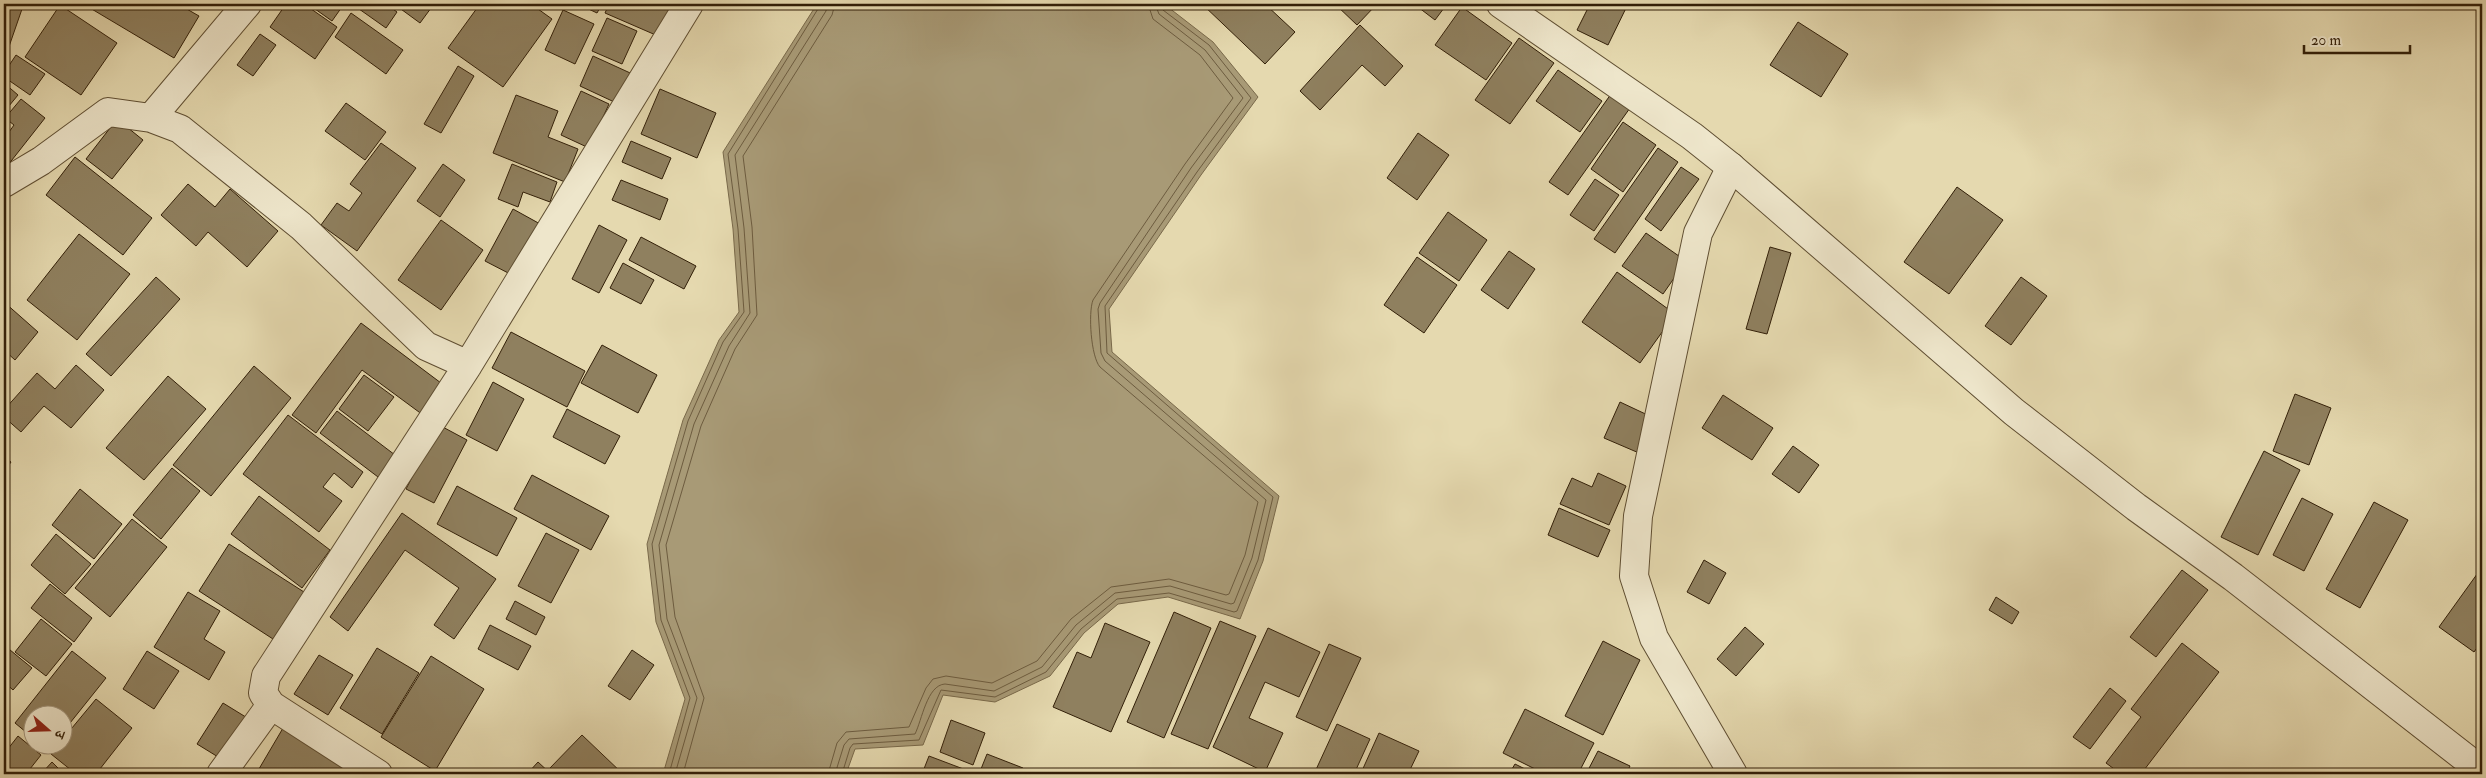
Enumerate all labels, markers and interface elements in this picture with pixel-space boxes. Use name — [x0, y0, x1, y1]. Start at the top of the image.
scale bar — [2304, 22, 2410, 54]
text: 20 m — [2311, 31, 2341, 50]
north arrow — [22, 706, 72, 756]
text: उ — [50, 727, 69, 741]

